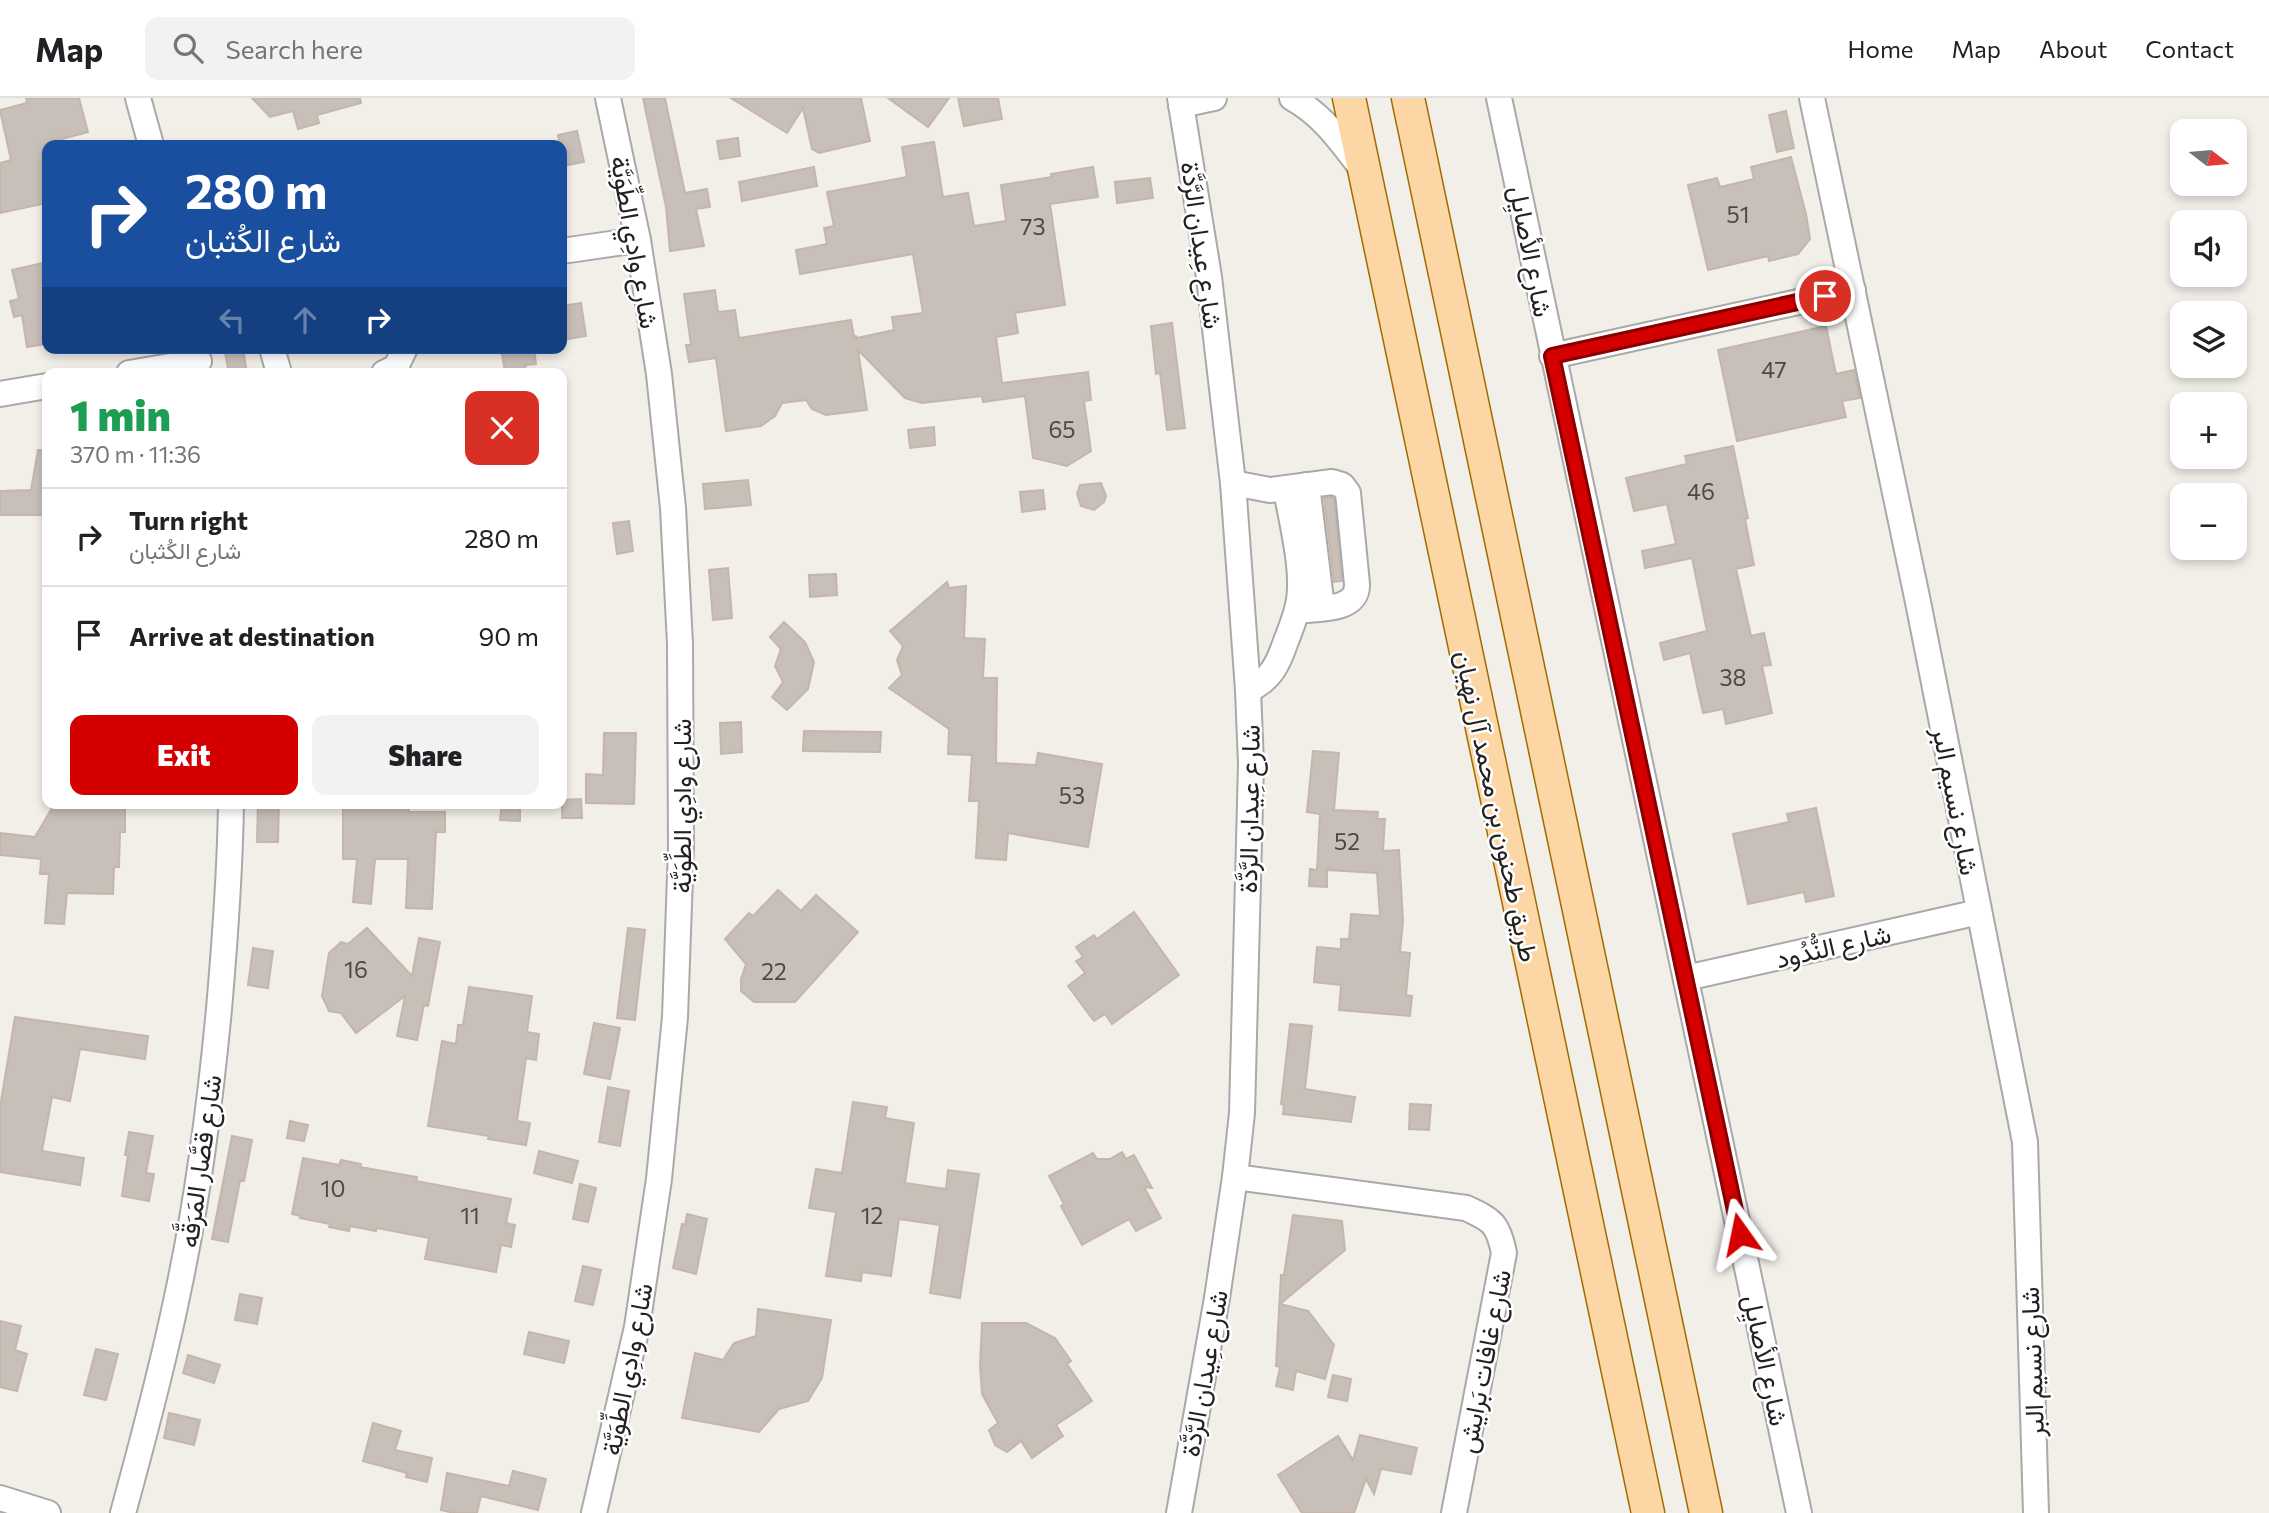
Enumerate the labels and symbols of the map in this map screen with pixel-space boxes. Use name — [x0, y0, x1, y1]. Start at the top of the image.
north arrow — [2170, 119, 2247, 196]
street label: شارع وادِي الطِّوَيَّة — [599, 153, 668, 332]
street label: شارع عِيدان الرَّدَّة — [1172, 159, 1230, 331]
street label: شارع الأصايِل — [1498, 183, 1560, 320]
house number: 51 — [1726, 200, 1750, 228]
house number: 73 — [1020, 212, 1046, 240]
pin — [1795, 266, 1855, 326]
house number: 47 — [1761, 355, 1787, 383]
house number: 65 — [1048, 415, 1076, 443]
house number: 46 — [1687, 477, 1715, 505]
street label: طريق طحنون بن محمد آل نهيان — [1448, 647, 1546, 965]
house number: 38 — [1719, 663, 1747, 691]
street label: شارع وادِي الطِّوَيَّة — [663, 719, 703, 893]
street label: شارع نسيم البر — [1923, 723, 1987, 878]
street label: شارع عِيدان الرَّدَّة — [1231, 724, 1269, 894]
house number: 53 — [1059, 781, 1085, 809]
house number: 52 — [1334, 827, 1360, 855]
street label: شارع النُّدُود — [1772, 916, 1895, 977]
house number: 16 — [344, 955, 368, 983]
house number: 22 — [761, 957, 787, 985]
street label: شارع قصَّار المَرَقَّه — [167, 1072, 230, 1250]
house number: 10 — [321, 1174, 345, 1202]
position arrow — [1703, 1197, 1777, 1271]
house number: 11 — [460, 1201, 480, 1229]
house number: 12 — [861, 1201, 883, 1229]
street label: شارع غافات بَرايش — [1450, 1267, 1520, 1456]
street label: شارع وادِي الطِّوَيَّة — [593, 1280, 665, 1459]
street label: شارع نسيم البر — [2013, 1286, 2053, 1439]
street label: شارع عِيدان الرَّدَّة — [1173, 1287, 1237, 1459]
street label: شارع الأصايِل — [1732, 1292, 1796, 1430]

